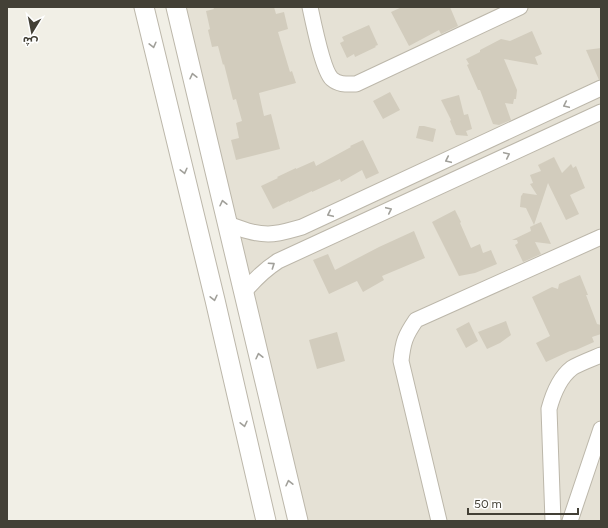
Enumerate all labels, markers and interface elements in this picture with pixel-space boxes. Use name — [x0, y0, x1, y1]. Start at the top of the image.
north arrow — [12, 12, 52, 52]
text: ش — [22, 34, 39, 49]
one-way arrow — [149, 42, 157, 48]
one-way arrow — [189, 73, 197, 80]
one-way arrow — [562, 100, 570, 108]
one-way arrow — [503, 152, 511, 160]
one-way arrow — [444, 155, 452, 163]
one-way arrow — [179, 167, 188, 174]
one-way arrow — [219, 200, 227, 206]
one-way arrow — [385, 207, 392, 215]
one-way arrow — [326, 209, 334, 217]
one-way arrow — [267, 263, 274, 270]
one-way arrow — [210, 294, 218, 301]
one-way arrow — [256, 353, 264, 360]
one-way arrow — [239, 421, 247, 427]
one-way arrow — [285, 480, 294, 487]
scale bar — [468, 490, 578, 516]
text: 50 m — [474, 497, 502, 511]

